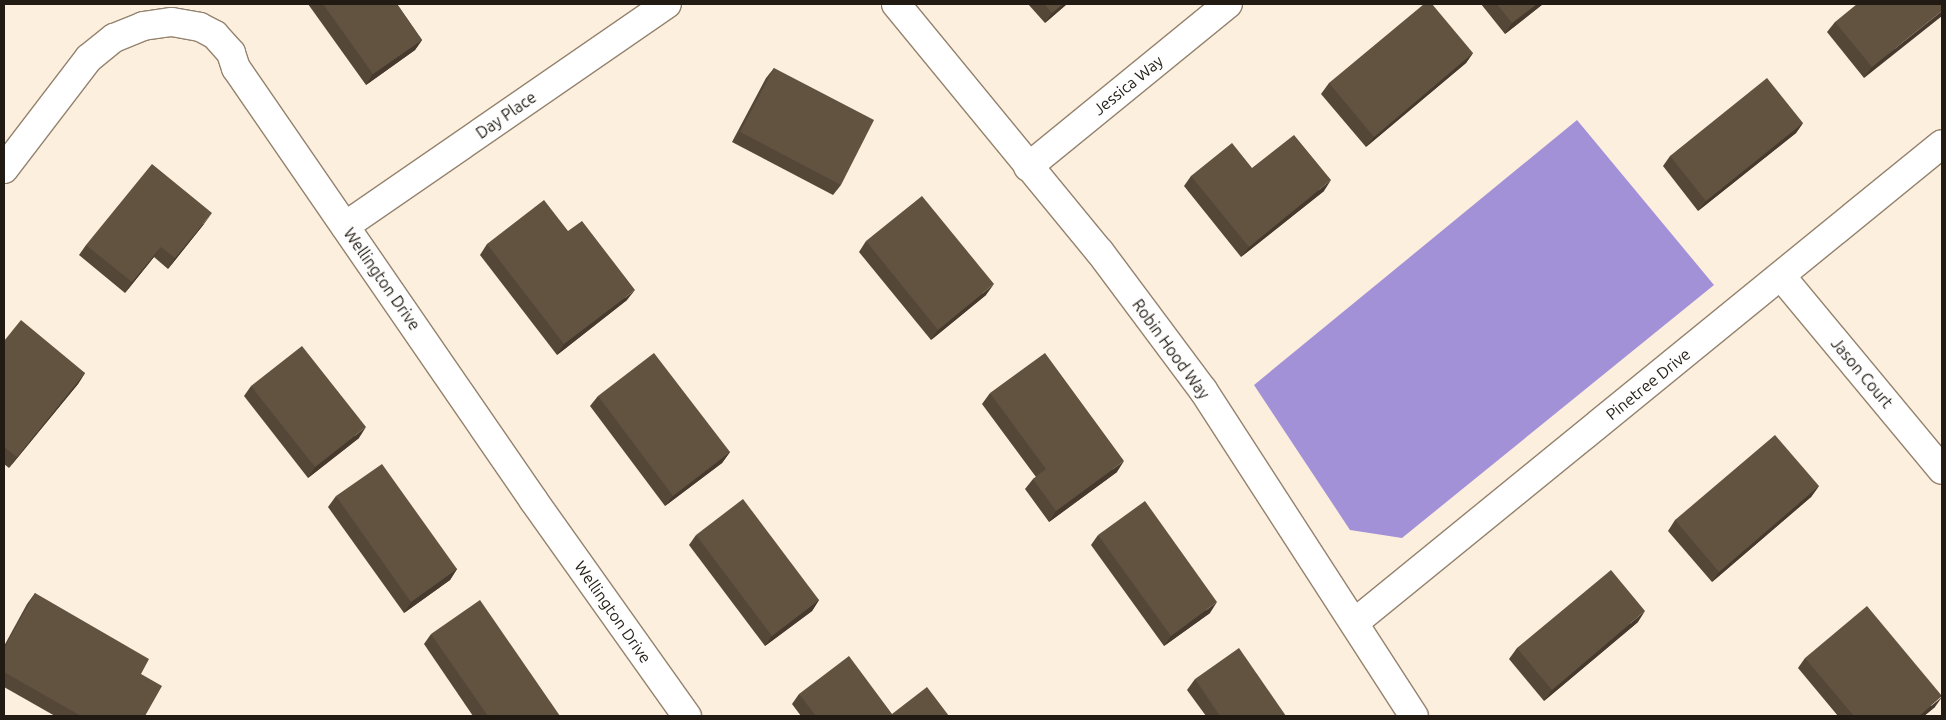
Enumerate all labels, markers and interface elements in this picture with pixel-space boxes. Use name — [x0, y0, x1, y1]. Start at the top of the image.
street label: Jessica Way — [1089, 51, 1167, 119]
street label: Day Place — [472, 87, 540, 143]
street label: Wellington Drive — [340, 224, 424, 334]
street label: Robin Hood Way — [1128, 295, 1214, 403]
street label: Jason Court — [1827, 334, 1897, 412]
street label: Pinetree Drive — [1602, 344, 1694, 424]
street label: Wellington Drive — [571, 557, 655, 667]

